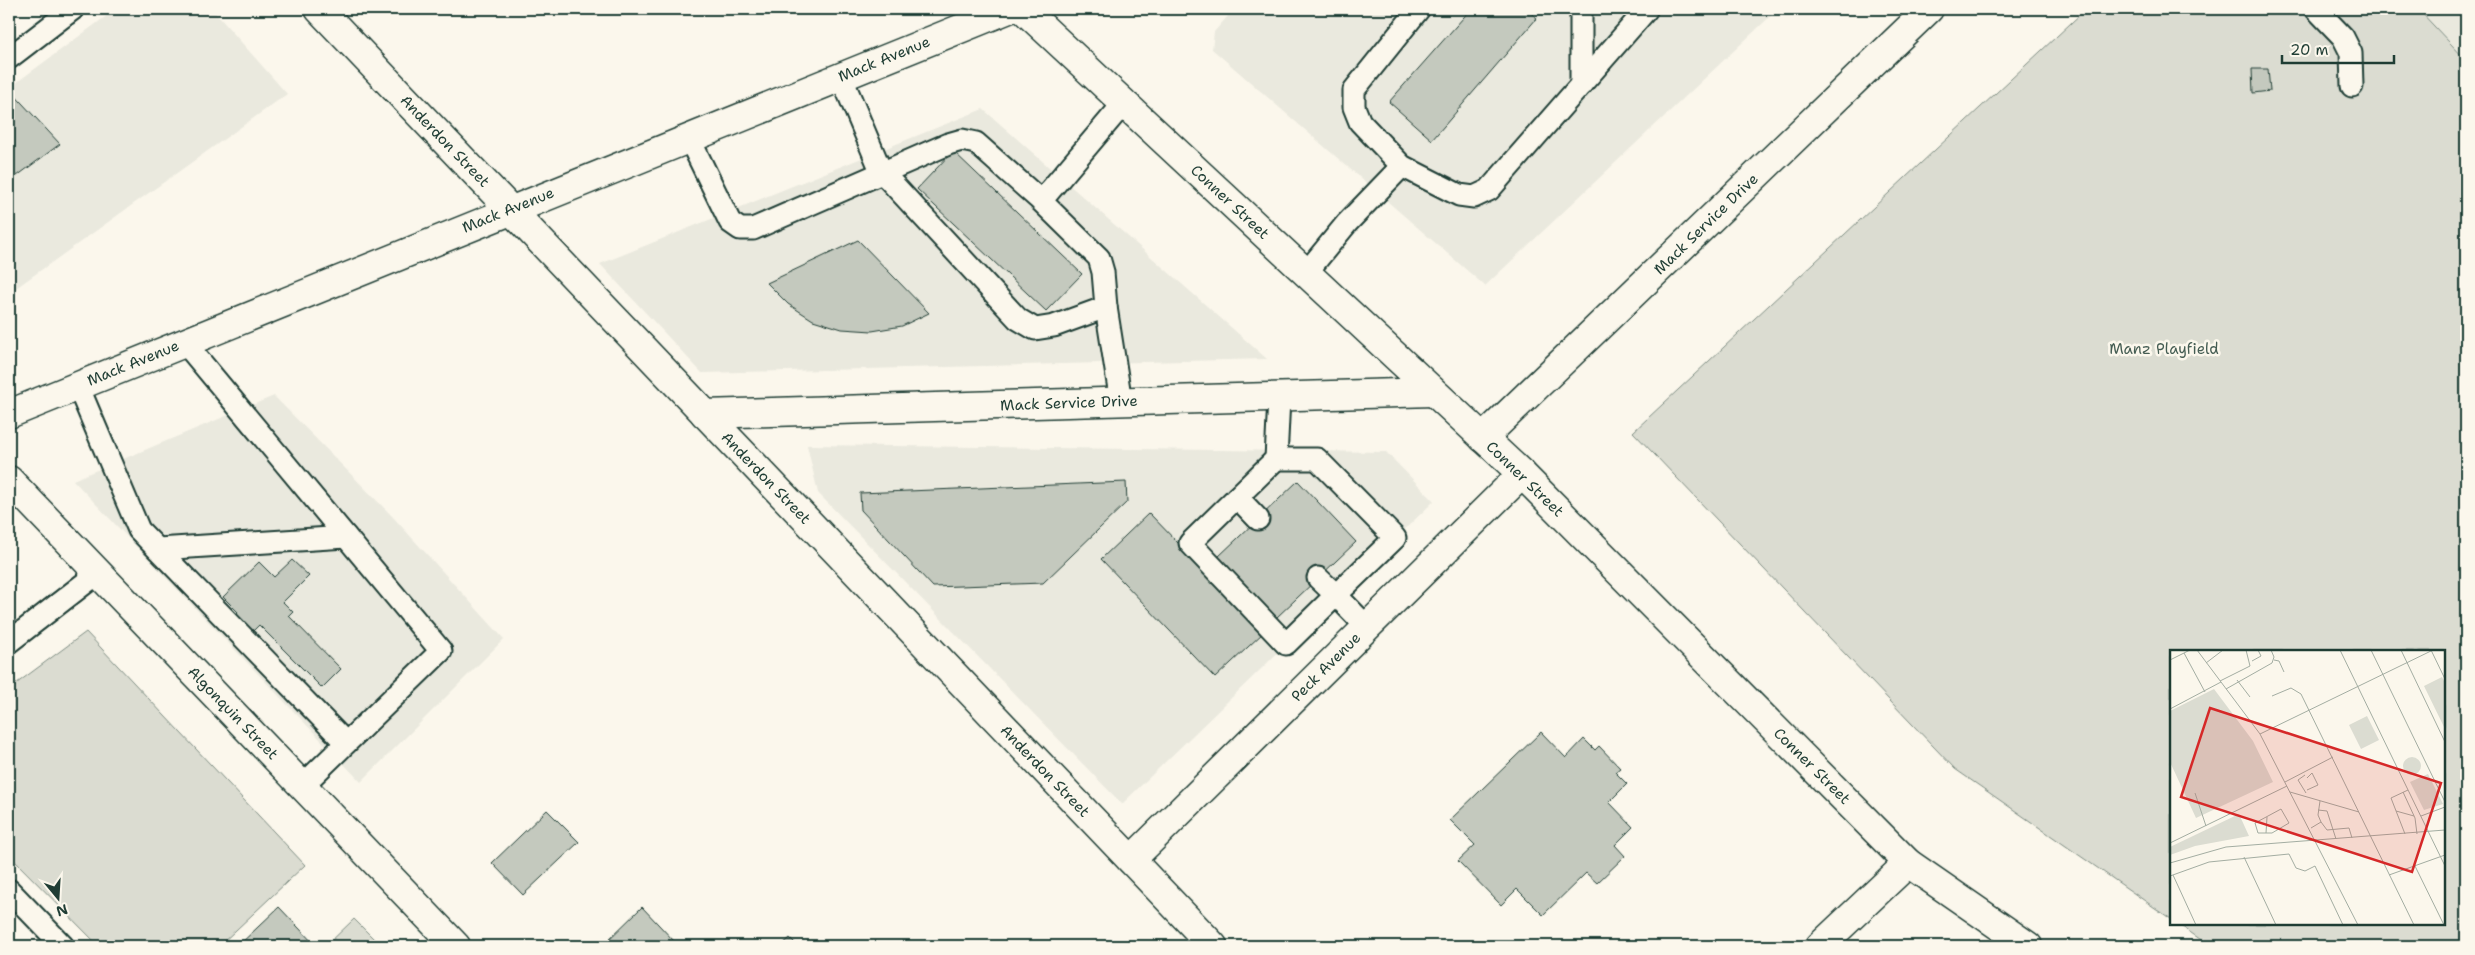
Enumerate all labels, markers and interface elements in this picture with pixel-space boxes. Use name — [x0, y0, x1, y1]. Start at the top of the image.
street label: Mack Avenue — [835, 31, 933, 87]
scale bar — [2282, 32, 2395, 64]
text: 20 m — [2290, 40, 2329, 60]
street label: Anderdon Street — [396, 91, 494, 191]
street label: Conner Street — [1186, 160, 1274, 244]
street label: Mack Service Drive — [1650, 169, 1762, 279]
street label: Mack Avenue — [459, 182, 557, 238]
street label: Mack Avenue — [84, 335, 182, 391]
park label: Manz Playfield — [2109, 339, 2219, 359]
street label: Mack Service Drive — [1000, 391, 1138, 415]
street label: Anderdon Street — [717, 428, 815, 528]
street label: Conner Street — [1482, 437, 1568, 521]
street label: Peck Avenue — [1287, 628, 1365, 706]
inset map — [2170, 650, 2445, 925]
street label: Algonquin Street — [183, 662, 283, 764]
street label: Anderdon Street — [996, 721, 1094, 821]
street label: Conner Street — [1769, 723, 1855, 809]
north arrow — [32, 872, 82, 922]
text: N — [54, 900, 70, 921]

